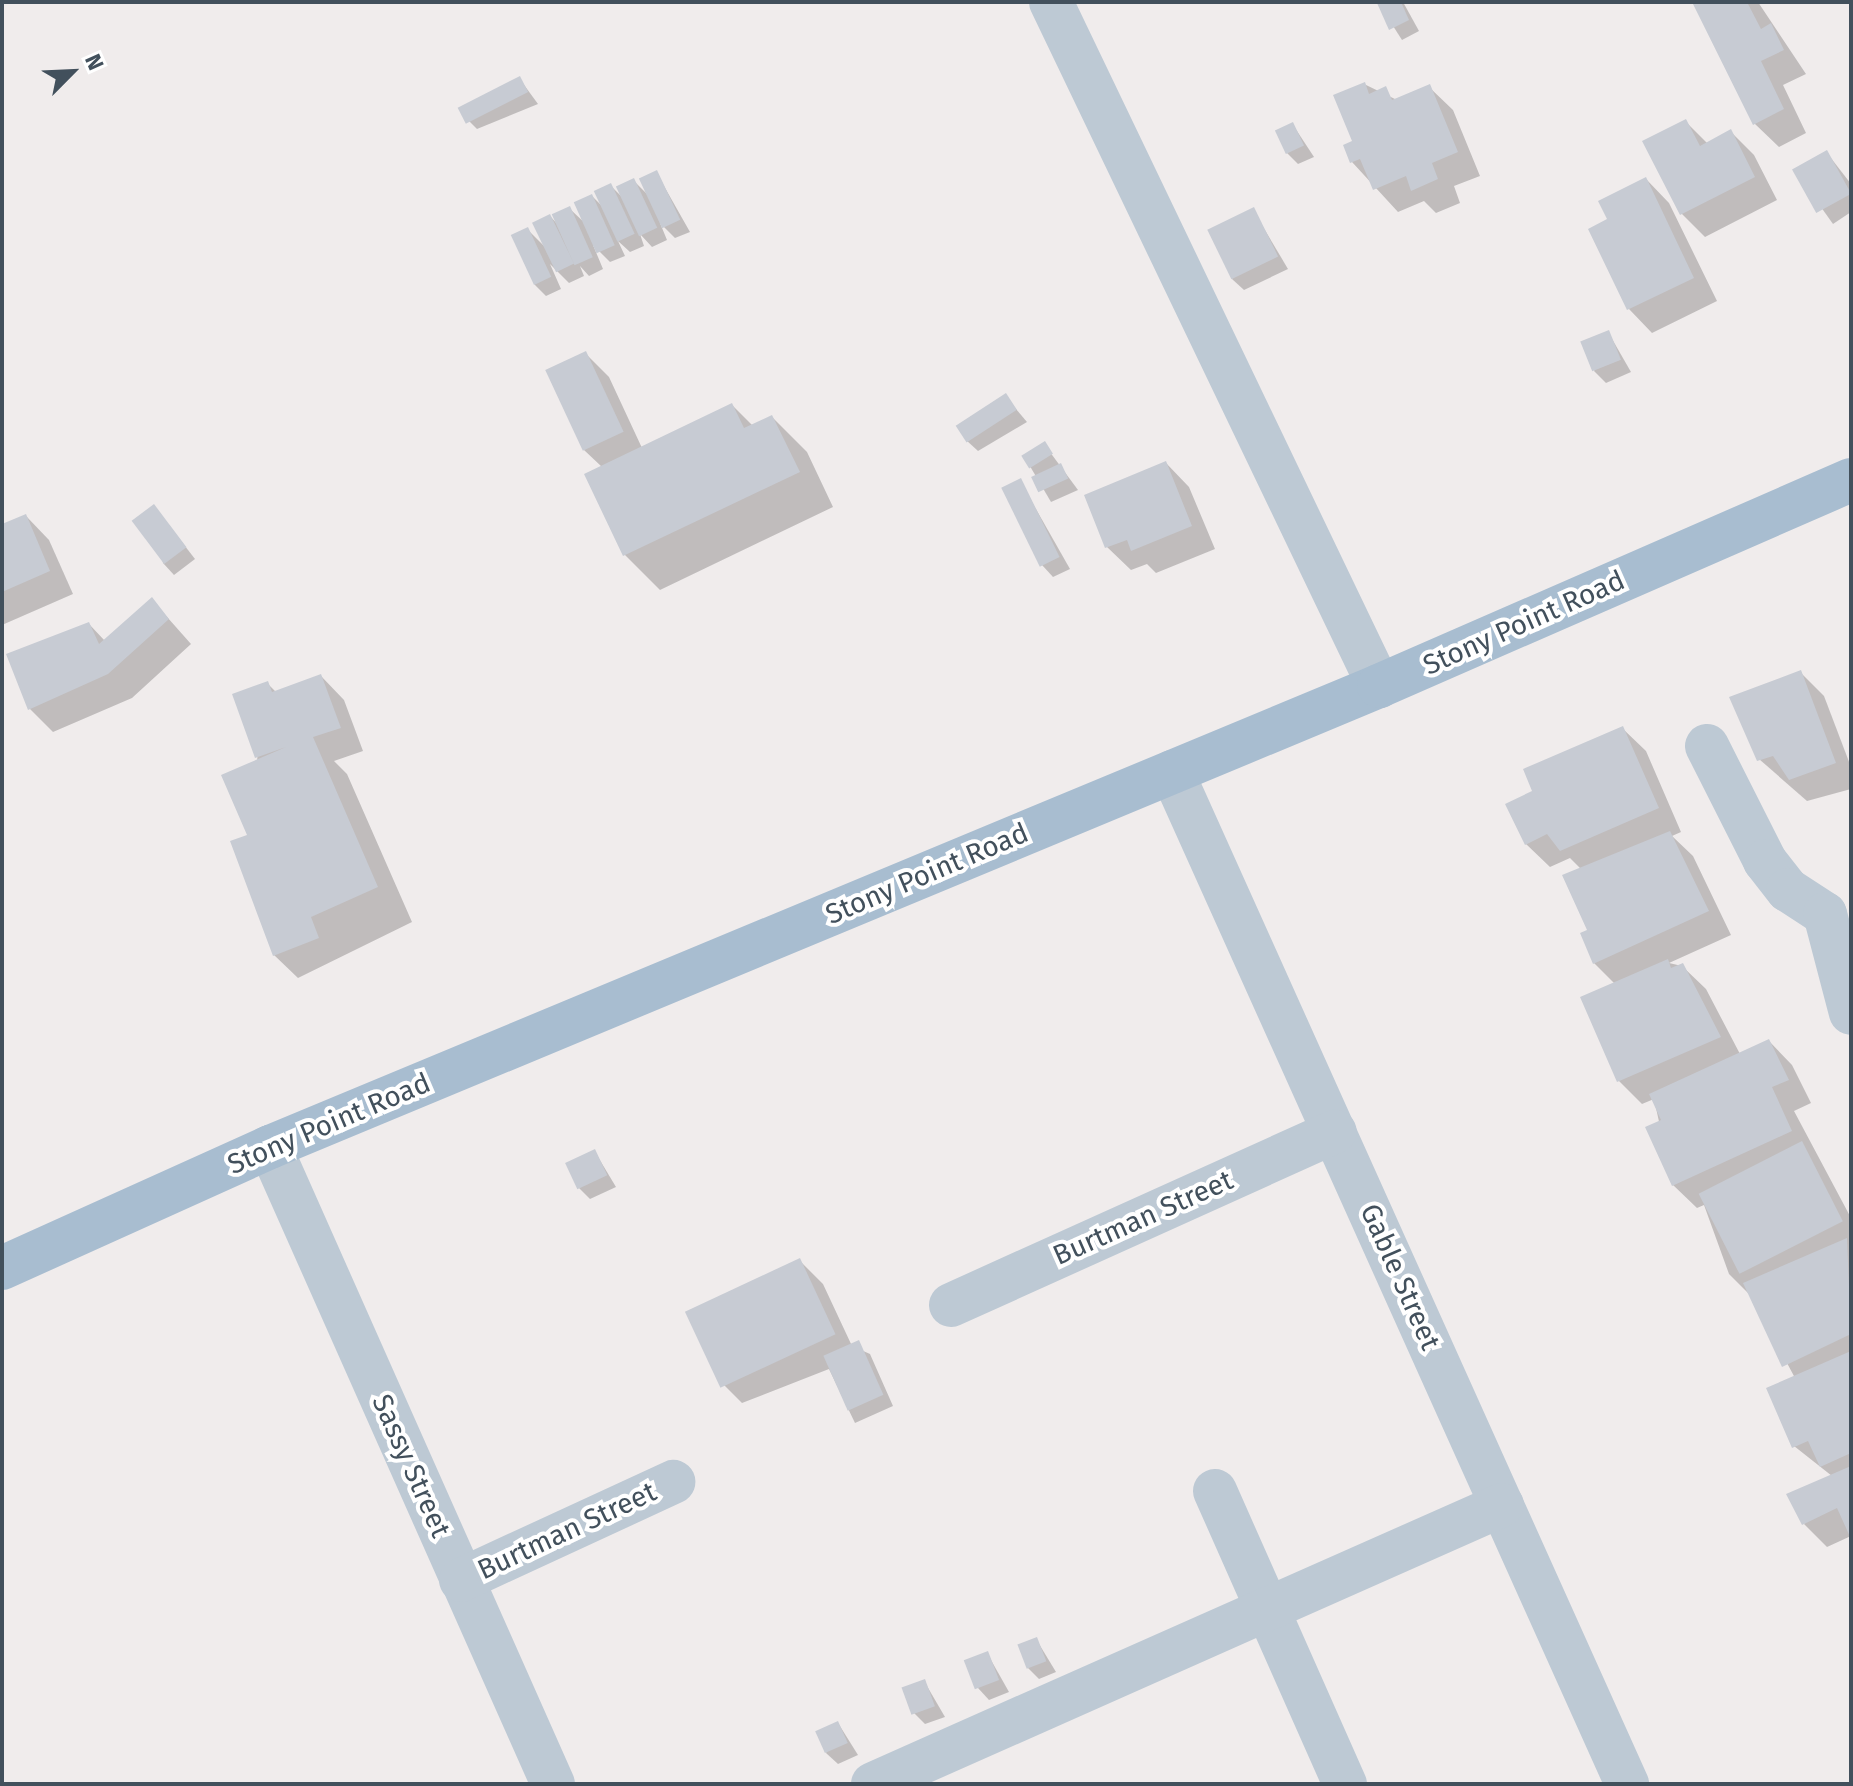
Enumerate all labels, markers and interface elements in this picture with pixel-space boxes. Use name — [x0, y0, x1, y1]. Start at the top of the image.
north arrow — [32, 32, 112, 112]
text: N — [79, 50, 110, 74]
street label: Stony Point Road — [1418, 564, 1630, 682]
street label: Stony Point Road — [821, 816, 1033, 932]
street label: Stony Point Road — [223, 1066, 435, 1182]
street label: Burtman Street — [1048, 1163, 1238, 1273]
street label: Gable Street — [1353, 1199, 1447, 1355]
street label: Sassy Street — [365, 1389, 457, 1543]
street label: Burtman Street — [472, 1475, 662, 1587]

